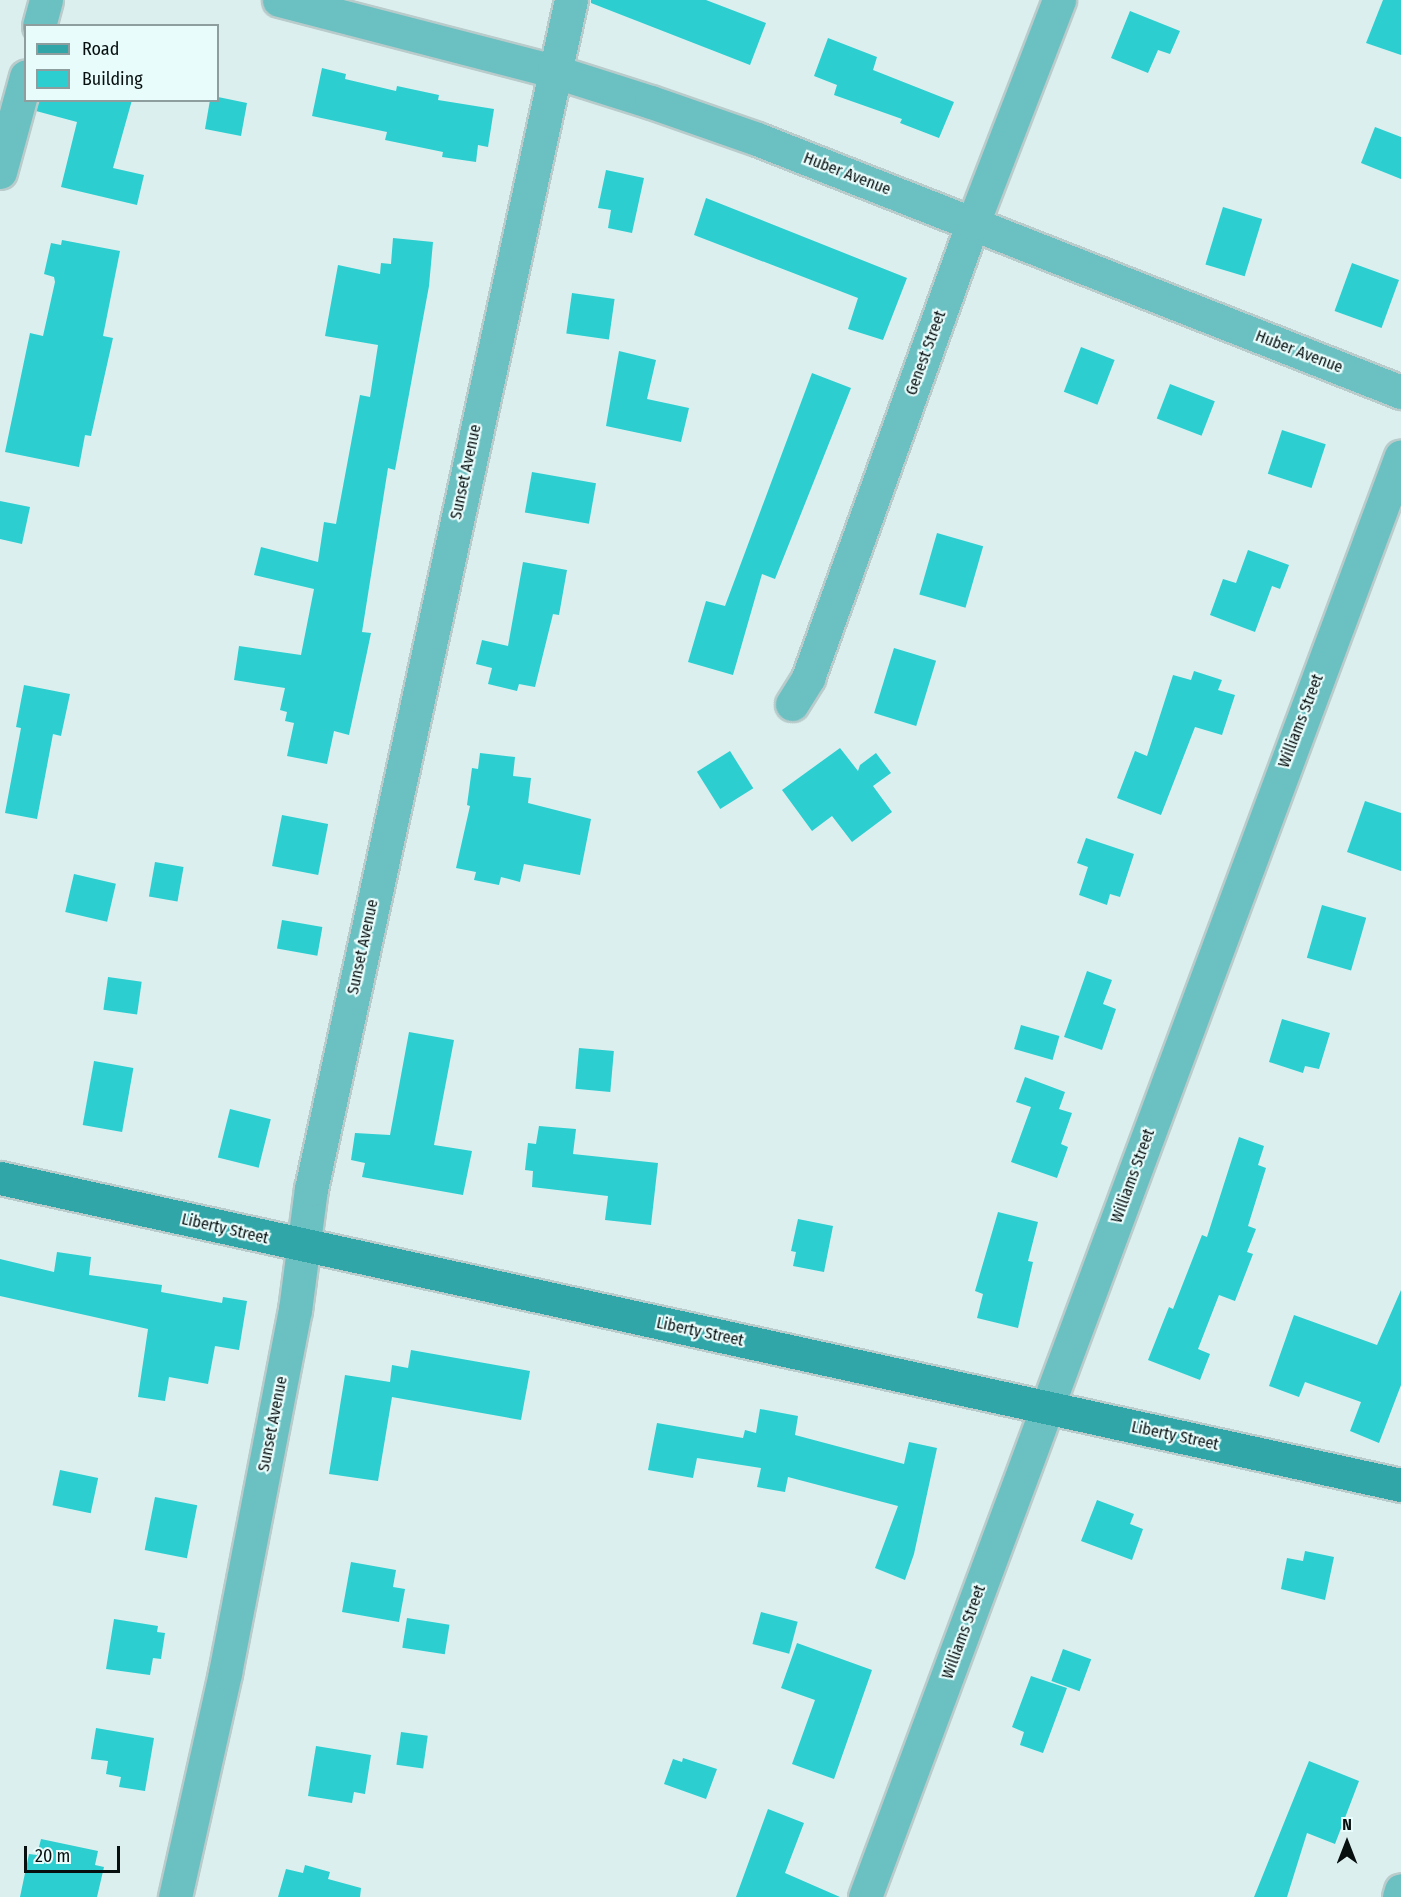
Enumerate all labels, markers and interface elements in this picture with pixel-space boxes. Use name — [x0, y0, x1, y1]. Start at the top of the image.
legend — [24, 24, 219, 102]
text: Road — [82, 38, 119, 60]
text: Building — [82, 68, 143, 90]
street label: Huber Avenue — [801, 149, 893, 199]
street label: Genest Street — [902, 308, 950, 398]
street label: Huber Avenue — [1253, 327, 1345, 377]
street label: Sunset Avenue — [447, 423, 485, 521]
street label: Williams Street — [1274, 672, 1328, 770]
street label: Sunset Avenue — [344, 898, 382, 996]
street label: Williams Street — [1107, 1126, 1159, 1226]
street label: Liberty Street — [180, 1210, 270, 1248]
street label: Liberty Street — [655, 1313, 745, 1351]
street label: Sunset Avenue — [254, 1375, 292, 1473]
street label: Liberty Street — [1130, 1417, 1220, 1455]
street label: Williams Street — [938, 1582, 990, 1682]
north arrow — [1317, 1813, 1377, 1873]
text: N — [1342, 1815, 1352, 1834]
scale bar — [27, 1834, 123, 1872]
text: 20 m — [35, 1845, 70, 1867]

